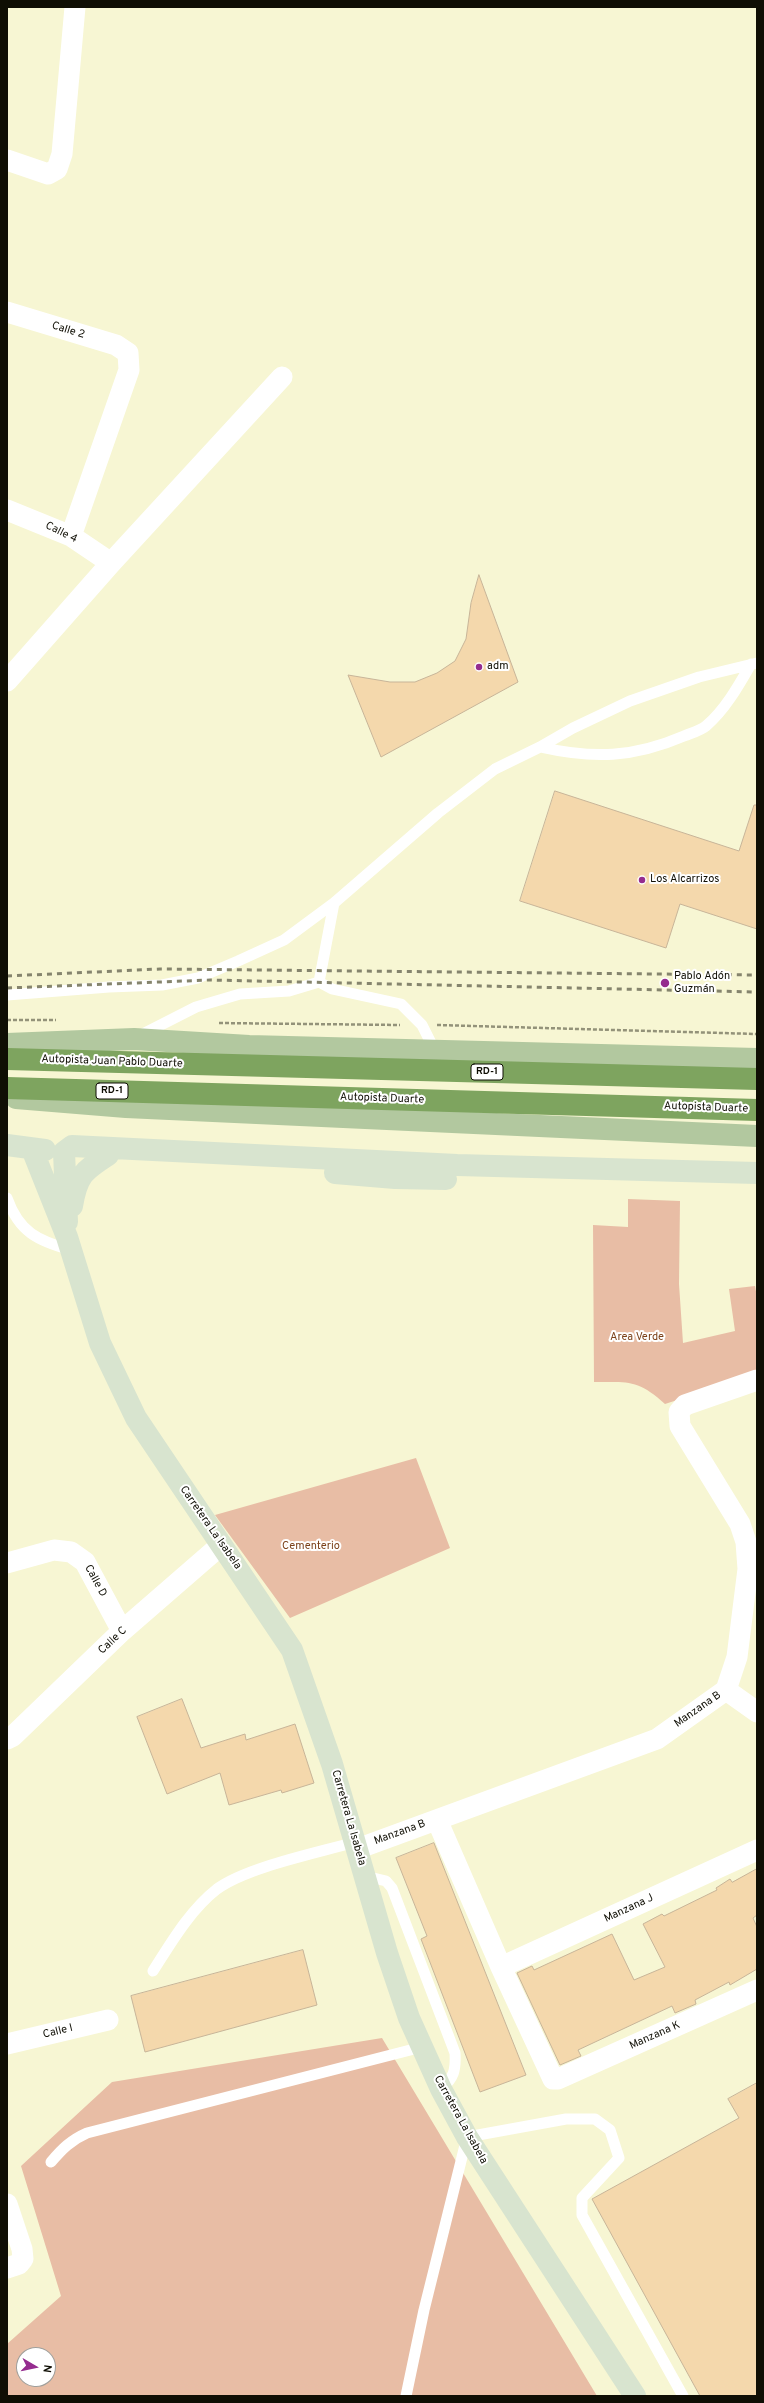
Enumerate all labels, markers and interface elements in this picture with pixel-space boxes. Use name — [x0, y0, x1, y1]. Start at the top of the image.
street label: Calle 2 — [50, 320, 86, 342]
street label: Calle 4 — [43, 520, 79, 546]
place label: adm — [487, 660, 508, 674]
marker: adm — [474, 662, 484, 672]
place label: Los Alcarrizos — [650, 873, 719, 887]
marker: Los Alcarrizos — [637, 875, 647, 885]
place label: Pablo Adón Guzmán — [674, 970, 730, 996]
marker: Pablo Adón Guzmán — [659, 977, 671, 989]
street label: Autopista Juan Pablo Duarte — [41, 1053, 183, 1071]
road number: RD-1 — [471, 1064, 503, 1080]
road number: RD-1 — [96, 1083, 128, 1099]
street label: Autopista Duarte — [340, 1091, 424, 1107]
street label: Autopista Duarte — [664, 1100, 748, 1116]
park label: Area Verde — [610, 1331, 664, 1345]
street label: Carretera La Isabela — [176, 1484, 244, 1572]
park label: Cementerio — [282, 1540, 340, 1554]
street label: Calle D — [81, 1563, 109, 1599]
street label: Calle C — [96, 1624, 130, 1658]
street label: Manzana B — [672, 1689, 724, 1731]
street label: Carretera La Isabela — [328, 1769, 368, 1867]
street label: Manzana B — [372, 1818, 428, 1848]
street label: Manzana J — [602, 1892, 656, 1926]
street label: Manzana K — [628, 2019, 682, 2053]
street label: Calle I — [42, 2022, 74, 2042]
street label: Carretera La Isabela — [430, 2074, 490, 2166]
north arrow — [16, 2347, 56, 2387]
text: N — [39, 2364, 54, 2374]

